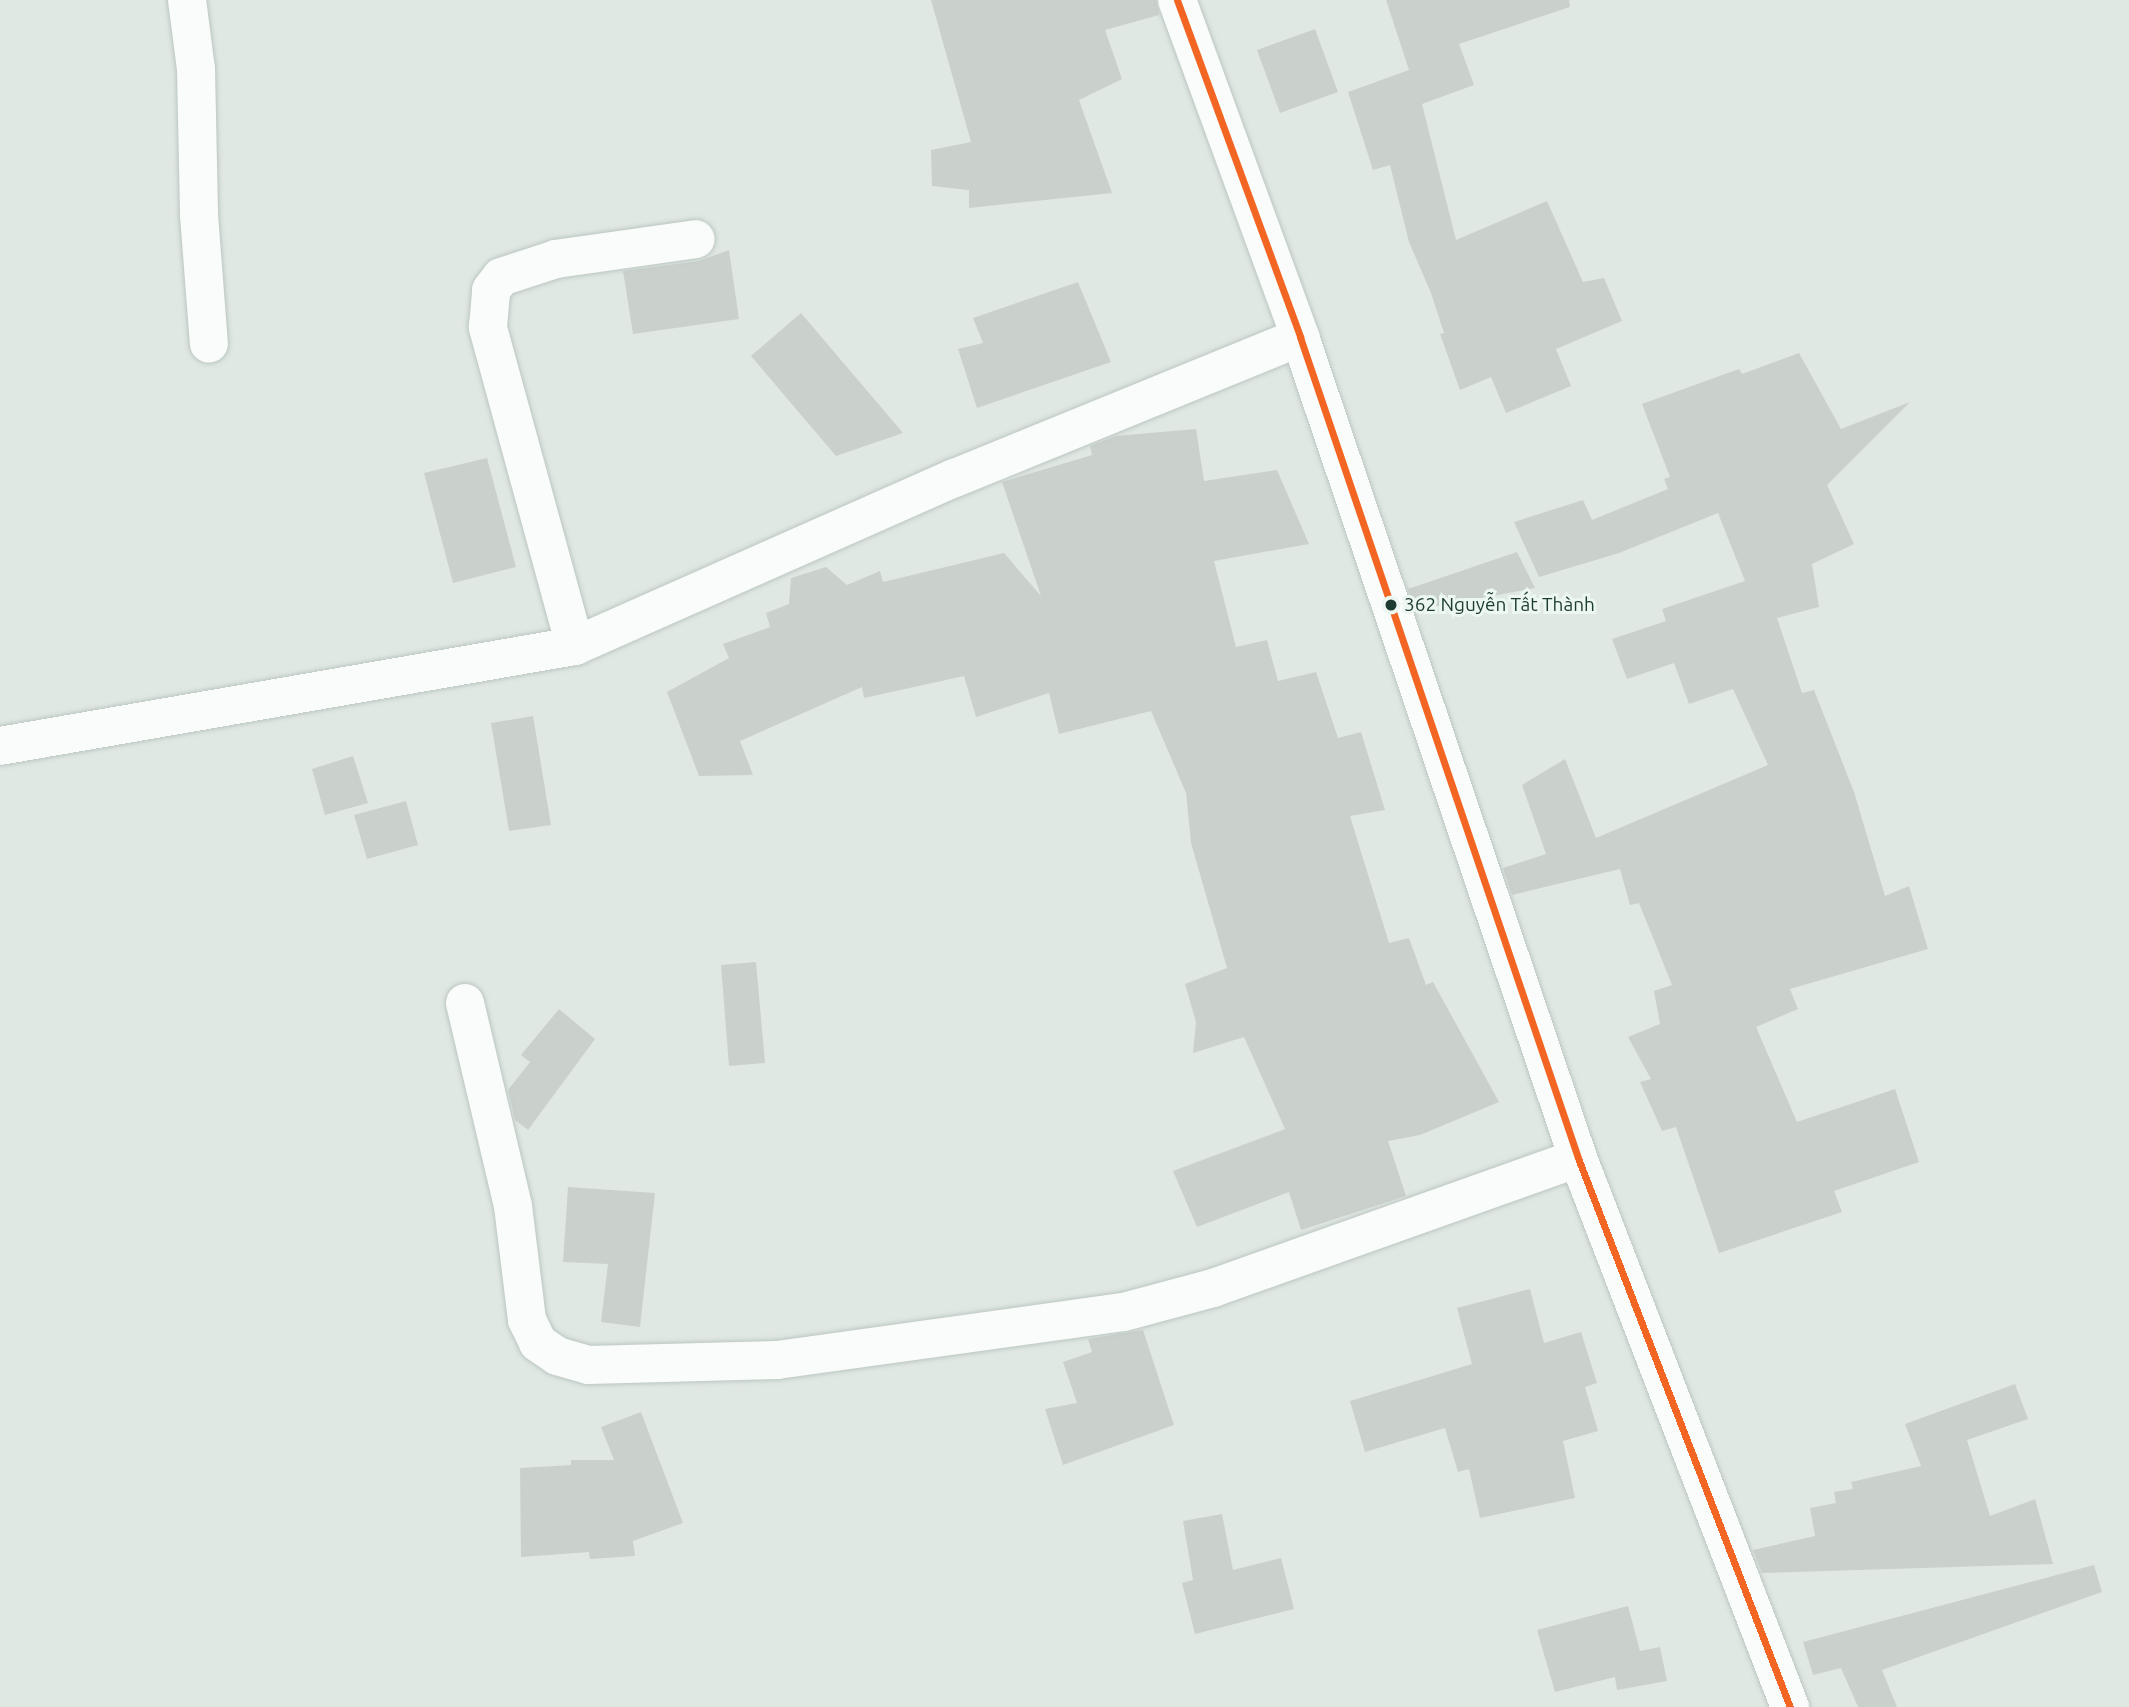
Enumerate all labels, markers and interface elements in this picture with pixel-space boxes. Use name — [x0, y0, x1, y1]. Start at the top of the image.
place label: 362 Nguyễn Tất Thành — [1404, 594, 1595, 616]
marker: 362 Nguyễn Tất Thành — [1384, 598, 1398, 612]

